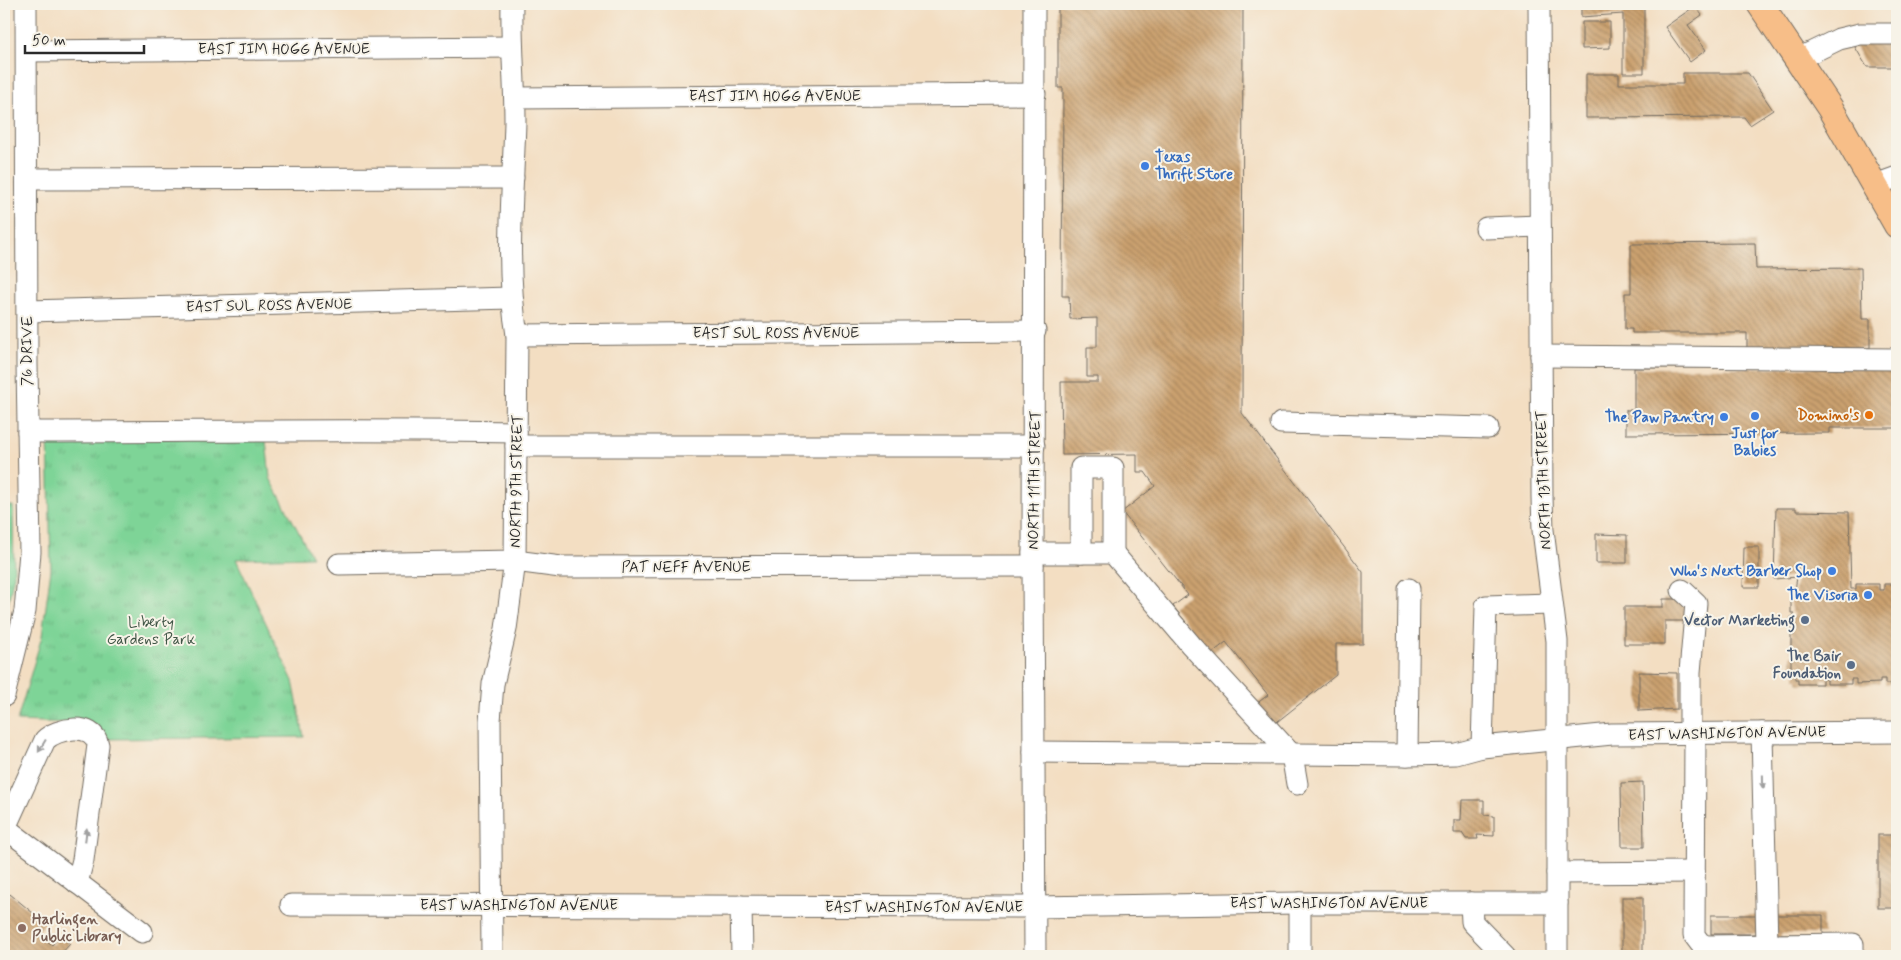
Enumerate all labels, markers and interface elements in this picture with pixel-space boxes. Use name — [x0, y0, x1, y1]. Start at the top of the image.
scale bar — [25, 22, 144, 54]
text: 50 m — [32, 31, 66, 51]
street label: EAST JIM HOGG AVENUE — [198, 40, 370, 60]
street label: EAST JIM HOGG AVENUE — [689, 87, 861, 107]
place label: Texas Thrift Store — [1155, 148, 1233, 185]
marker: Texas Thrift Store — [1139, 160, 1151, 172]
street label: EAST SUL ROSS AVENUE — [186, 295, 353, 317]
street label: 76 DRIVE — [18, 316, 38, 386]
street label: EAST SUL ROSS AVENUE — [693, 324, 860, 344]
place label: Domino's — [1797, 406, 1859, 426]
place label: The Paw Pantry — [1605, 408, 1714, 428]
marker: Domino's — [1863, 409, 1875, 421]
street label: NORTH 11TH STREET — [1024, 410, 1046, 550]
street label: NORTH 13TH STREET — [1532, 410, 1556, 550]
marker: Just for Babies — [1749, 410, 1761, 422]
marker: The Paw Pantry — [1718, 411, 1730, 423]
street label: NORTH 9TH STREET — [506, 414, 528, 548]
place label: Just for Babies — [1731, 424, 1779, 461]
street label: PAT NEFF AVENUE — [621, 558, 751, 578]
place label: Who's Next Barber Shop — [1669, 562, 1822, 582]
marker: Who's Next Barber Shop — [1826, 565, 1838, 577]
place label: The Visoria — [1787, 586, 1858, 606]
marker: The Visoria — [1862, 589, 1874, 601]
place label: Vector Marketing — [1684, 611, 1795, 633]
park label: Liberty Gardens Park — [107, 613, 196, 650]
marker: Vector Marketing — [1799, 614, 1811, 626]
place label: The Bair Foundation — [1773, 647, 1842, 684]
marker: The Bair Foundation — [1845, 659, 1857, 671]
street label: EAST WASHINGTON AVENUE — [1628, 722, 1826, 746]
one-way arrow — [37, 739, 46, 752]
one-way arrow — [1759, 774, 1767, 790]
one-way arrow — [82, 827, 90, 843]
street label: EAST WASHINGTON AVENUE — [1230, 894, 1428, 914]
street label: EAST WASHINGTON AVENUE — [420, 896, 618, 916]
street label: EAST WASHINGTON AVENUE — [825, 898, 1023, 918]
place label: Harlingen Public Library — [32, 910, 121, 947]
marker: Harlingen Public Library — [16, 922, 28, 934]

